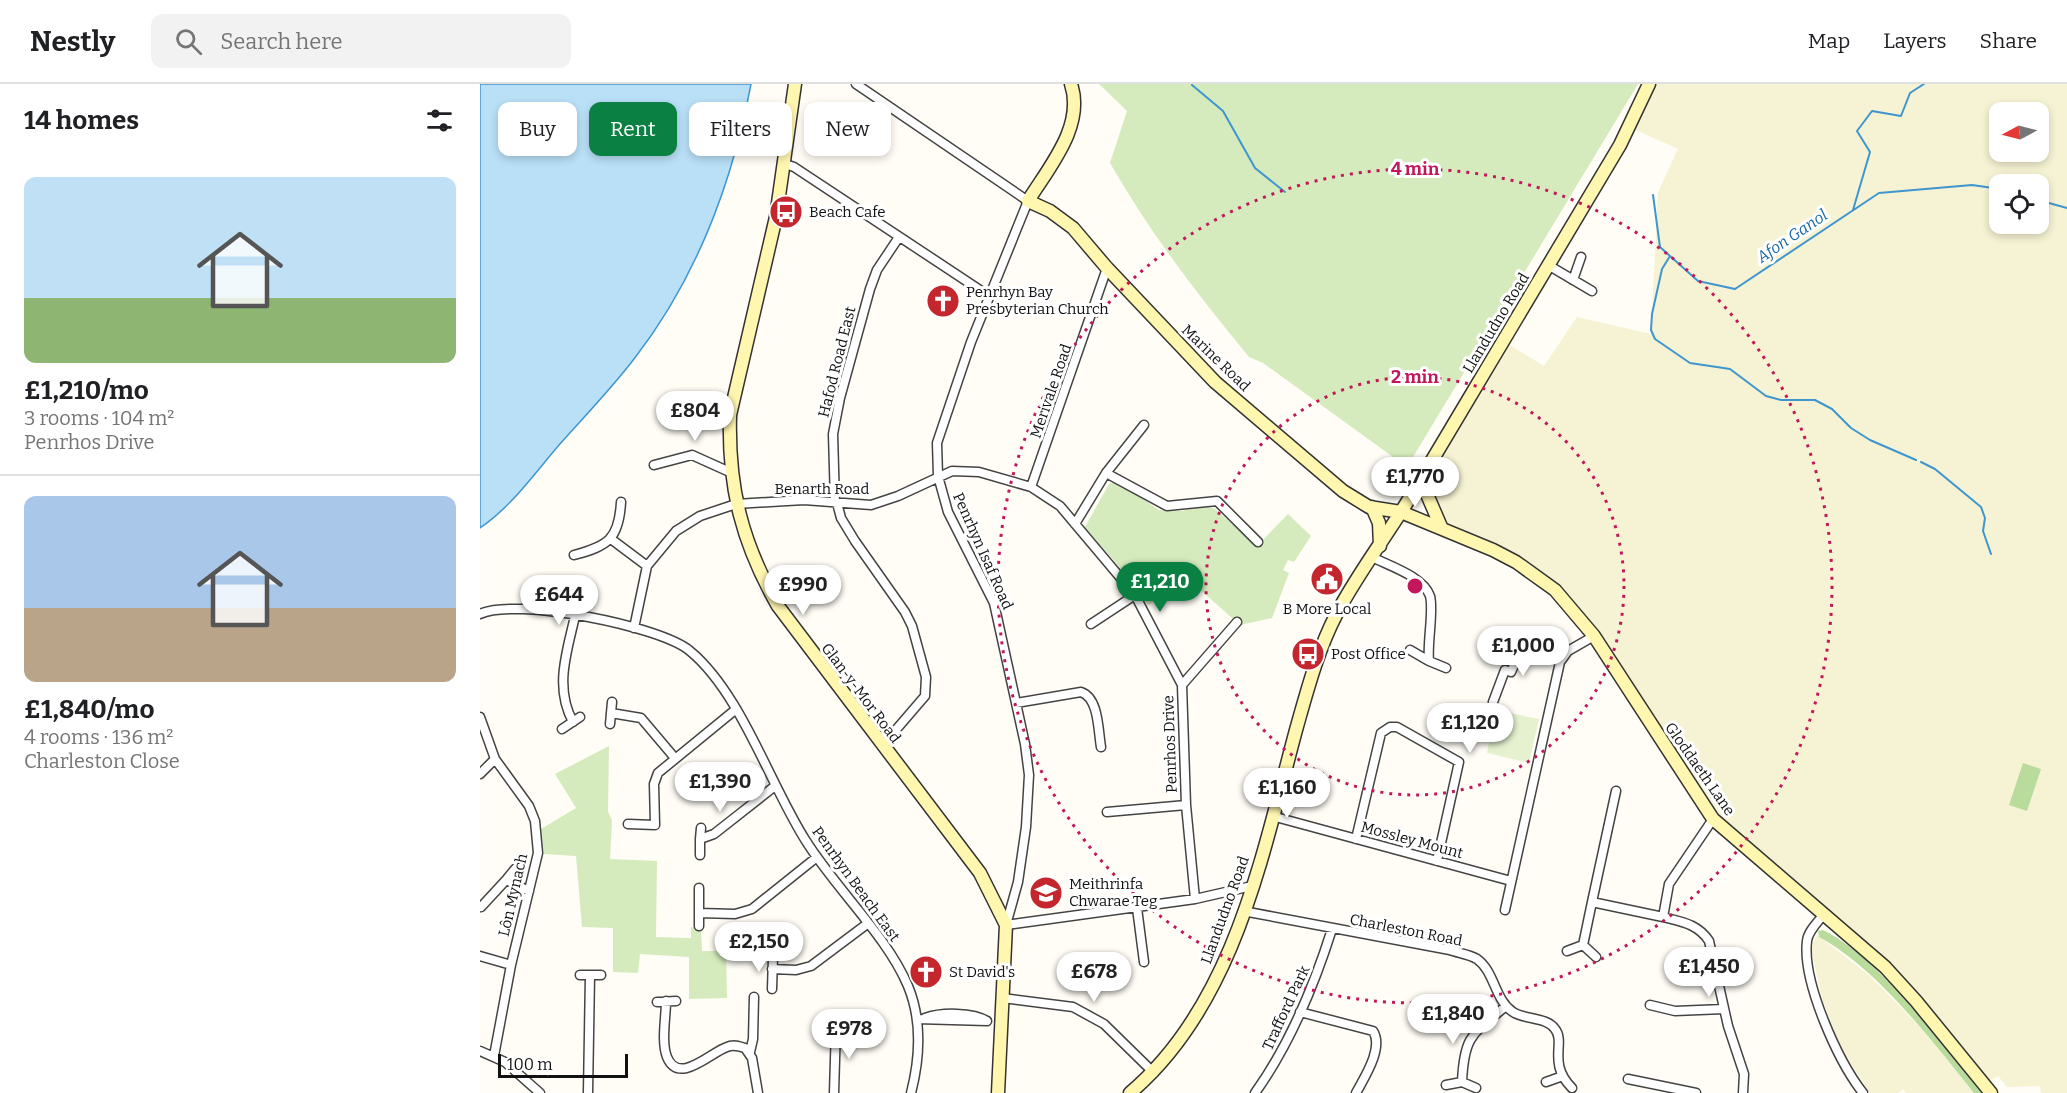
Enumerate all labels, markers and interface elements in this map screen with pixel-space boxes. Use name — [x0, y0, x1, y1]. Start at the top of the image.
search box — [151, 14, 571, 68]
text: Nestly — [30, 25, 115, 58]
icon: search — [172, 25, 205, 58]
text: Search here — [220, 28, 342, 55]
text: Map — [1808, 28, 1850, 54]
text: Layers — [1883, 28, 1947, 54]
text: Share — [1980, 28, 2037, 54]
chip: Buy — [498, 102, 577, 156]
chip: Rent — [589, 102, 677, 156]
chip: Filters — [689, 102, 792, 156]
chip: New — [804, 102, 891, 156]
north arrow — [1989, 102, 2049, 162]
map controls — [1989, 102, 2049, 234]
icon: filters — [423, 104, 456, 137]
text: 14 homes — [24, 105, 139, 136]
text: 4 min — [1391, 158, 1440, 180]
button: locate — [1989, 174, 2049, 234]
bus stop icon: Beach Cafe — [768, 194, 804, 230]
place label: Beach Cafe — [809, 203, 886, 221]
water label: Afon Ganol — [1752, 205, 1831, 267]
icon: home — [186, 216, 294, 324]
street label: Llandudno Road — [1459, 270, 1533, 376]
church icon: Penrhyn Bay Presbyterian Church — [925, 283, 961, 319]
place label: Penrhyn Bay Presbyterian Church — [966, 283, 1109, 318]
street label: Hafod Road East — [815, 304, 860, 419]
street label: Marine Road — [1178, 321, 1254, 395]
street label: Merivale Road — [1026, 341, 1076, 441]
text: 2 min — [1391, 366, 1439, 388]
text: £1,210/mo — [24, 375, 149, 406]
pin: £804 — [659, 391, 731, 442]
text: £804 — [670, 398, 720, 422]
text: 3 rooms · 104 m² — [24, 406, 174, 430]
text: Penrhos Drive — [24, 430, 154, 454]
pin: £1,770 — [1366, 457, 1464, 508]
text: £1,770 — [1385, 464, 1445, 488]
street label: Benarth Road — [775, 480, 870, 498]
street label: Penrhyn Isaf Road — [949, 490, 1017, 612]
icon: home — [186, 535, 294, 643]
public building icon: B More Local — [1309, 561, 1345, 597]
pin: £1,210 — [1111, 562, 1209, 613]
pin: £990 — [767, 565, 839, 616]
text: £1,210 — [1130, 569, 1190, 593]
text: £990 — [778, 572, 828, 596]
pin: £644 — [523, 575, 595, 626]
centre of rings — [1405, 576, 1425, 596]
text: £644 — [534, 582, 584, 606]
place label: B More Local — [1283, 600, 1371, 618]
pin: £1,000 — [1474, 626, 1572, 677]
text: £1,000 — [1491, 633, 1555, 657]
bus stop icon: Post Office — [1290, 636, 1326, 672]
street label: Glan-y-Mor Road — [818, 639, 905, 747]
place label: Post Office — [1331, 645, 1406, 663]
text: £1,840/mo — [24, 694, 154, 725]
street label: Penrhos Drive — [1159, 695, 1181, 793]
pin: £1,120 — [1421, 703, 1519, 754]
text: £1,120 — [1441, 710, 1499, 734]
street label: Gloddaeth Lane — [1661, 719, 1739, 819]
text: 4 rooms · 136 m² — [24, 725, 173, 749]
text: Charleston Close — [24, 749, 180, 773]
pin: £1,390 — [671, 762, 769, 813]
pin: £1,160 — [1238, 768, 1336, 819]
text: £1,390 — [689, 769, 751, 793]
text: £1,160 — [1257, 775, 1317, 799]
street label: Mossley Mount — [1359, 818, 1466, 862]
street label: Penrhyn Beach East — [808, 823, 904, 945]
street label: Lôn Mynach — [495, 851, 531, 938]
street label: Llandudno Road — [1197, 853, 1253, 966]
school or university icon: Meithrinfa Chwarae Teg — [1028, 875, 1064, 911]
place label: Meithrinfa Chwarae Teg — [1069, 875, 1157, 910]
street label: Charleston Road — [1348, 910, 1464, 950]
pin: £2,150 — [710, 922, 808, 973]
text: £2,150 — [729, 929, 789, 953]
pin: £1,450 — [1660, 947, 1758, 998]
pin: £678 — [1058, 952, 1130, 1003]
church icon: St David's — [908, 954, 944, 990]
text: £1,450 — [1678, 954, 1740, 978]
text: £678 — [1070, 959, 1118, 983]
street label: Trafford Park — [1259, 962, 1314, 1053]
place label: St David's — [949, 963, 1015, 981]
pin: £1,840 — [1404, 994, 1502, 1045]
text: £1,840 — [1421, 1001, 1485, 1025]
pin: £978 — [813, 1009, 885, 1060]
text: £978 — [825, 1016, 873, 1040]
scale bar — [498, 1051, 628, 1078]
text: 100 m — [507, 1055, 552, 1074]

